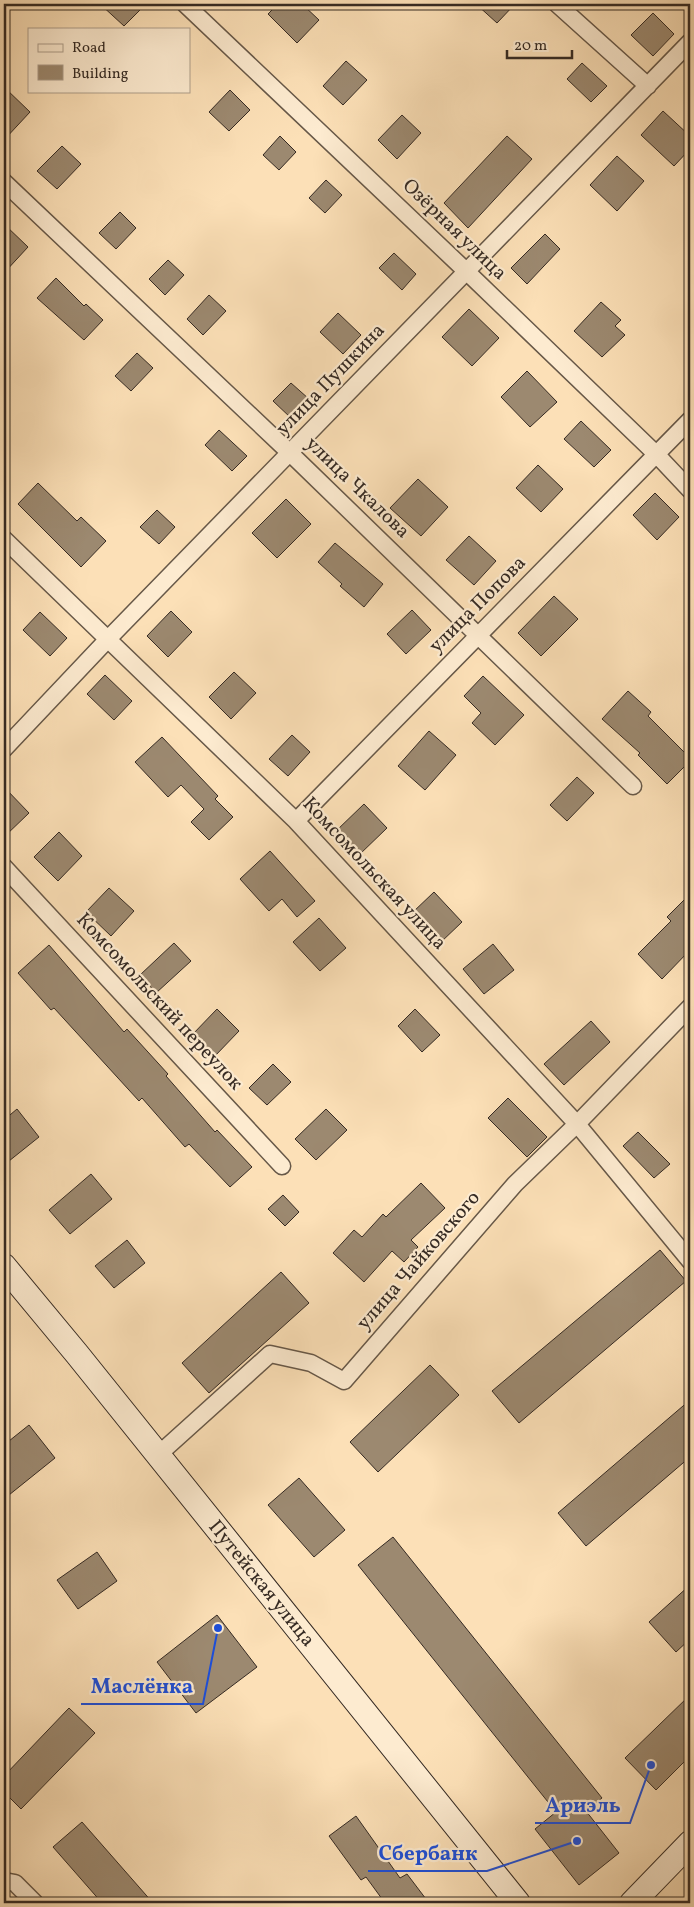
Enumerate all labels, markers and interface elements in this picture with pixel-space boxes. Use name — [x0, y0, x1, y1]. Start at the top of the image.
legend — [28, 28, 190, 92]
scale bar — [507, 28, 572, 60]
text: 20 m — [514, 36, 547, 57]
text: Road — [72, 38, 106, 59]
text: Building — [72, 64, 129, 85]
street label: Озёрная улица — [395, 173, 513, 287]
street label: улица Пушкина — [270, 318, 392, 442]
street label: улица Чкалова — [298, 431, 416, 545]
street label: улица Попова — [423, 550, 533, 660]
street label: Комсомольская улица — [296, 791, 452, 957]
street label: Комсомольский переулок — [69, 907, 249, 1097]
street label: улица Чайковского — [351, 1185, 487, 1337]
street label: Путейская улица — [201, 1515, 321, 1653]
callout: Маслёнка — [81, 1668, 203, 1704]
text: Маслёнка — [91, 1673, 193, 1702]
callout: Ариэль — [535, 1787, 630, 1823]
text: Ариэль — [545, 1792, 621, 1821]
callout: Сбербанк — [368, 1835, 487, 1871]
text: Сбербанк — [379, 1840, 478, 1869]

